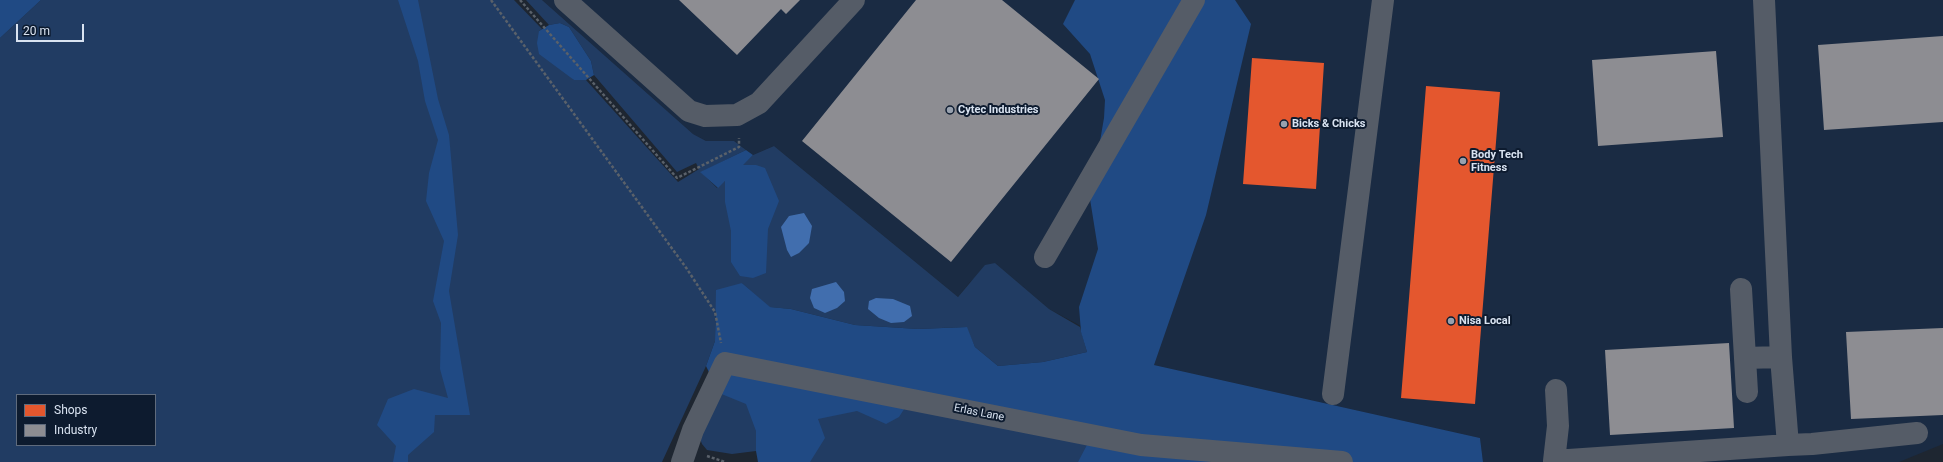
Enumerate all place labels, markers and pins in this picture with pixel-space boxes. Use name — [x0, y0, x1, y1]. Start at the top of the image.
place label: Cytec Industries — [958, 103, 1039, 117]
marker: Cytec Industries — [945, 105, 955, 115]
place label: Bicks & Chicks — [1292, 117, 1365, 131]
marker: Bicks & Chicks — [1279, 119, 1289, 129]
place label: Body Tech Fitness — [1471, 148, 1523, 174]
marker: Body Tech Fitness — [1458, 156, 1468, 166]
place label: Nisa Local — [1459, 314, 1511, 328]
marker: Nisa Local — [1446, 316, 1456, 326]

